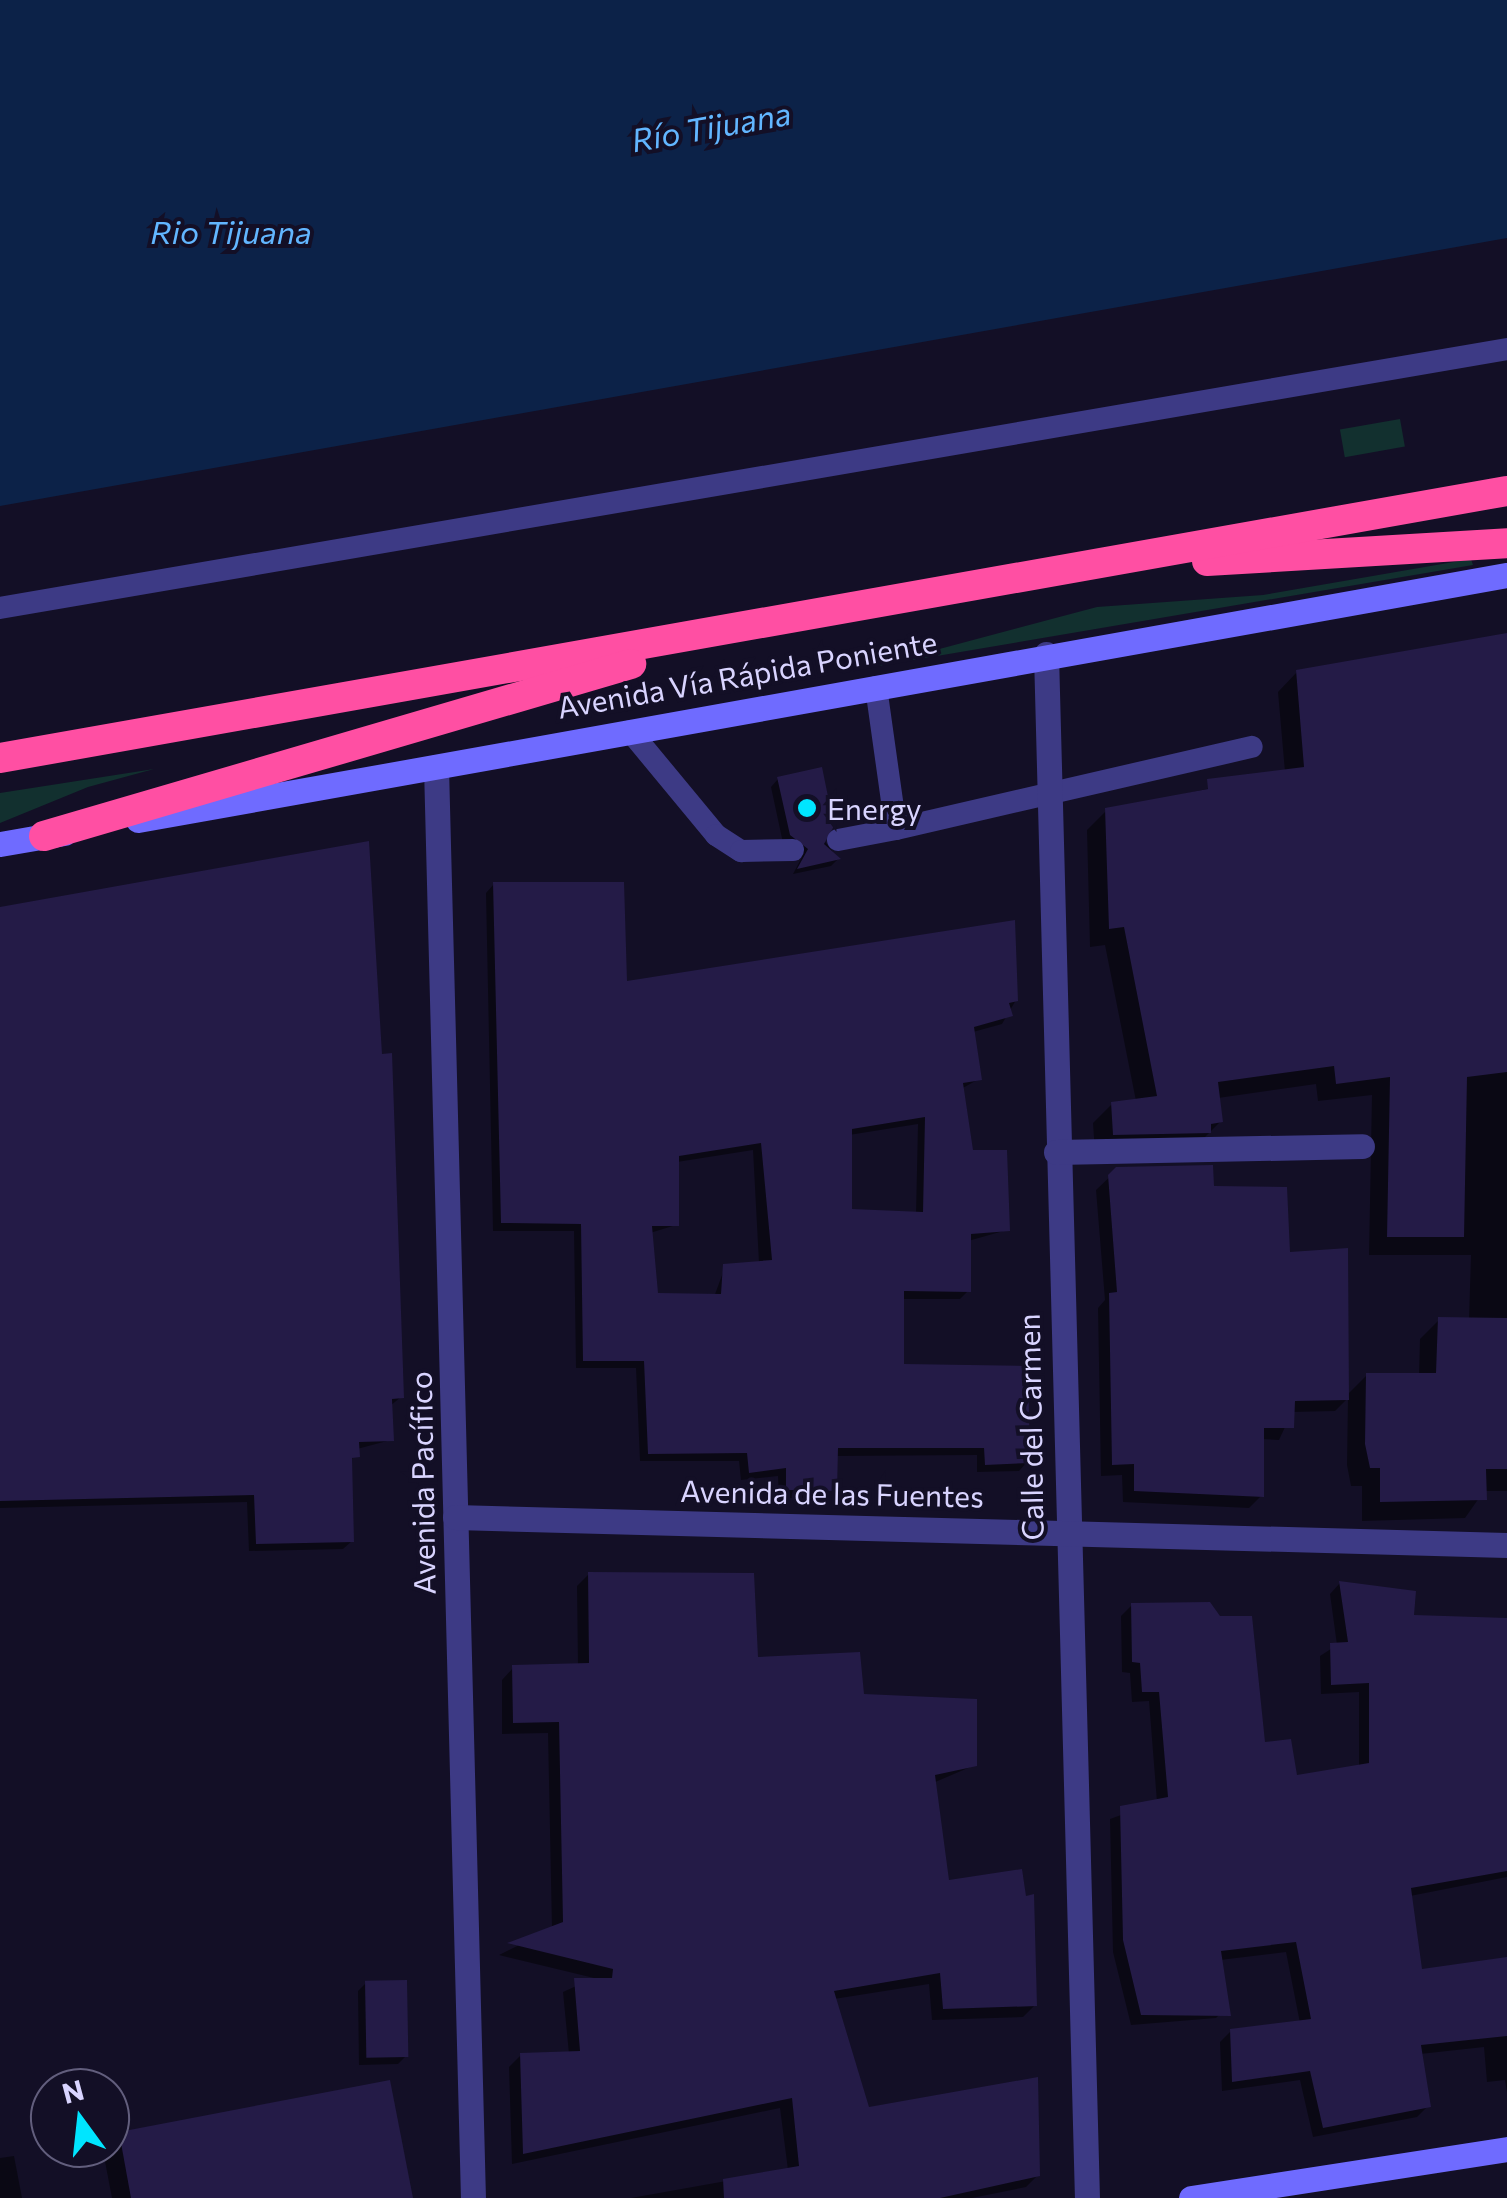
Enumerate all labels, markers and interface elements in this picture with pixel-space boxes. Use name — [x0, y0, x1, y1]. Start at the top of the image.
water label: Río Tijuana — [628, 93, 794, 159]
water label: Rio Tijuana — [150, 212, 312, 250]
street label: Avenida Vía Rápida Poniente — [554, 623, 940, 725]
place label: Energy — [827, 790, 922, 826]
marker: Energy — [796, 797, 818, 819]
street label: Calle del Carmen — [1010, 1313, 1050, 1541]
street label: Avenida Pacífico — [402, 1371, 442, 1595]
street label: Avenida de las Fuentes — [680, 1472, 984, 1514]
north arrow — [30, 2068, 130, 2168]
text: N — [58, 2072, 87, 2110]

